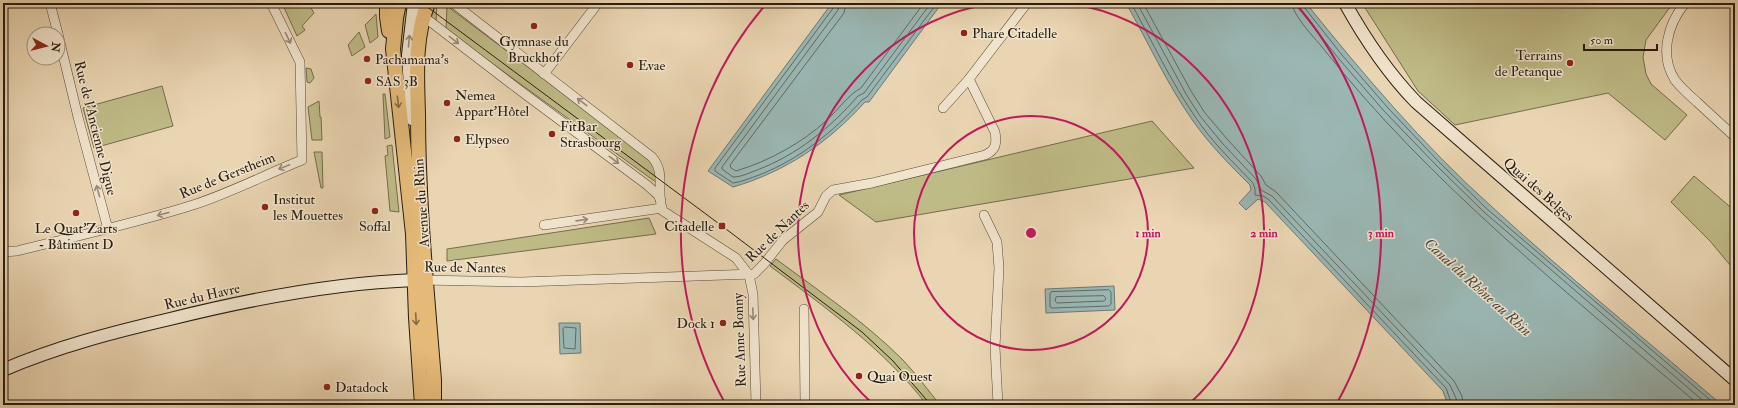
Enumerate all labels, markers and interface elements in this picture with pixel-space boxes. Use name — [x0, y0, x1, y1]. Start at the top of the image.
marker: Gymnase du Bruckhof — [529, 21, 539, 31]
place label: Phare Citadelle — [972, 25, 1057, 42]
north arrow — [26, 26, 66, 66]
scale bar — [1584, 26, 1657, 52]
marker: Phare Citadelle — [959, 28, 969, 38]
one-way arrow — [285, 32, 292, 44]
place label: Gymnase du Bruckhof — [499, 33, 569, 66]
text: 50 m — [1590, 33, 1614, 48]
one-way arrow — [405, 35, 413, 48]
one-way arrow — [448, 36, 459, 44]
text: N — [48, 40, 63, 54]
place label: Terrains de Petanque — [1495, 47, 1562, 80]
place label: Pachamama's — [375, 51, 449, 68]
marker: Pachamama's — [362, 54, 372, 64]
place label: Evae — [638, 57, 666, 74]
marker: Terrains de Petanque — [1565, 58, 1575, 68]
street label: Rue de l'Ancienne Digue — [71, 59, 120, 197]
marker: Evae — [625, 60, 635, 70]
place label: SAS 3B — [376, 73, 418, 90]
marker: SAS 3B — [363, 76, 373, 86]
place label: Nemea Appart'Hôtel — [454, 87, 530, 121]
one-way arrow — [395, 95, 402, 108]
marker: Nemea Appart'Hôtel — [442, 98, 452, 108]
one-way arrow — [576, 98, 587, 107]
place label: FitBar Strasbourg — [560, 118, 622, 151]
marker: FitBar Strasbourg — [547, 129, 557, 139]
place label: Elypseo — [465, 131, 510, 149]
marker: Elypseo — [452, 134, 462, 144]
street label: Rue de Gerstheim — [177, 149, 278, 202]
street label: Quai des Belges — [1500, 154, 1578, 225]
one-way arrow — [608, 155, 619, 164]
street label: Avenue du Rhin — [410, 158, 433, 249]
one-way arrow — [279, 164, 291, 172]
one-way arrow — [94, 185, 101, 198]
place label: Institut les Mouettes — [273, 191, 343, 224]
street label: Rue de Nantes — [742, 197, 813, 266]
marker: Institut les Mouettes — [260, 202, 270, 212]
marker: Soffal — [370, 206, 380, 216]
marker: Le Quat'Zarts - Bâtiment D — [71, 208, 81, 218]
one-way arrow — [157, 210, 170, 218]
one-way arrow — [575, 216, 588, 224]
place label: Soffal — [359, 218, 391, 235]
place label: Citadelle — [664, 218, 714, 235]
place label: Le Quat'Zarts - Bâtiment D — [35, 220, 118, 253]
marker: Citadelle — [717, 221, 727, 231]
centre of rings — [1024, 226, 1038, 240]
text: 1 min — [1135, 226, 1162, 241]
text: 2 min — [1250, 226, 1278, 241]
text: 3 min — [1368, 226, 1395, 241]
water label: Canal du Rhône au Rhin — [1420, 234, 1535, 341]
street label: Rue de Nantes — [424, 258, 506, 277]
street label: Rue du Havre — [163, 280, 242, 313]
street label: Rue Anne Bonny — [729, 292, 751, 387]
one-way arrow — [749, 307, 757, 320]
one-way arrow — [412, 312, 420, 325]
place label: Dock 1 — [677, 315, 715, 332]
marker: Dock 1 — [718, 318, 728, 328]
place label: Quai Ouest — [867, 368, 933, 385]
marker: Quai Ouest — [854, 371, 864, 381]
place label: Datadock — [335, 379, 389, 396]
marker: Datadock — [322, 382, 332, 392]

